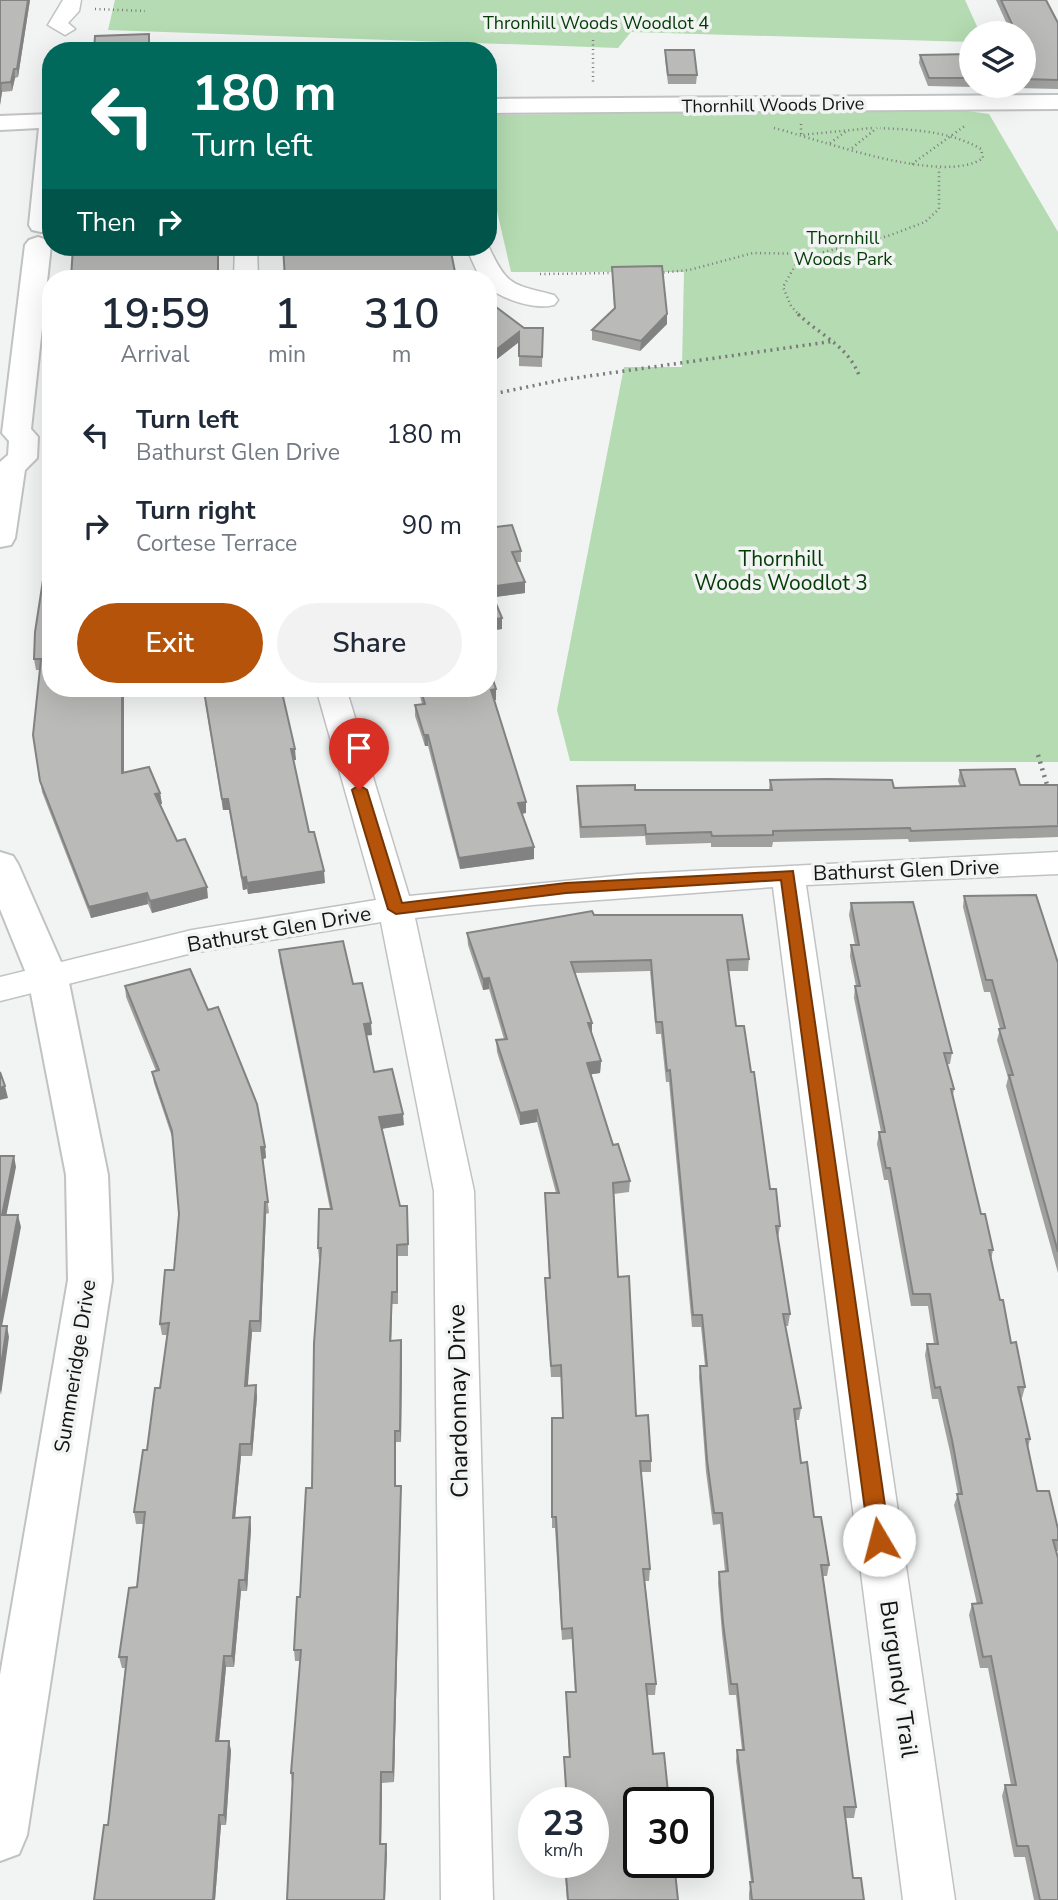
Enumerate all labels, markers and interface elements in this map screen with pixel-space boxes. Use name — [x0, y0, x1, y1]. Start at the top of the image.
park label: Thronhill Woods Woodlot 4 — [483, 11, 709, 35]
map controls — [959, 21, 1036, 98]
button: layers — [959, 21, 1036, 98]
text: 180 m — [192, 60, 336, 127]
icon: left — [77, 70, 168, 161]
street label: Thornhill Woods Drive — [681, 91, 865, 119]
text: Turn left — [192, 124, 312, 167]
icon: right — [150, 203, 188, 241]
text: Then — [77, 205, 136, 240]
park label: Thornhill Woods Park — [794, 226, 893, 271]
text: 19:59 — [100, 286, 210, 343]
text: 1 — [274, 286, 300, 343]
text: 310 — [364, 286, 439, 343]
text: Arrival — [120, 339, 190, 370]
text: min — [268, 339, 306, 370]
text: m — [392, 339, 411, 370]
text: Turn left — [136, 402, 239, 437]
icon: left — [77, 416, 115, 454]
text: 180 m — [386, 417, 462, 452]
text: Bathurst Glen Drive — [136, 437, 340, 468]
text: Turn right — [136, 493, 255, 528]
icon: right — [77, 507, 115, 545]
text: 90 m — [402, 508, 462, 543]
text: Cortese Terrace — [136, 528, 297, 559]
park label: Thornhill Woods Woodlot 3 — [694, 545, 868, 597]
button: Exit — [77, 603, 263, 683]
button: Share — [277, 603, 462, 683]
pin — [329, 718, 389, 790]
icon: arrive — [340, 729, 378, 767]
street label: Bathurst Glen Drive — [812, 853, 1000, 887]
street label: Bathurst Glen Drive — [185, 899, 373, 959]
street label: Summeridge Drive — [47, 1277, 103, 1455]
street label: Chardonnay Drive — [440, 1304, 476, 1498]
position arrow — [842, 1503, 916, 1577]
street label: Burgundy Trail — [872, 1598, 926, 1760]
speed limit sign: 30 — [623, 1787, 714, 1878]
text: 23 — [542, 1800, 585, 1847]
text: km/h — [544, 1838, 583, 1862]

